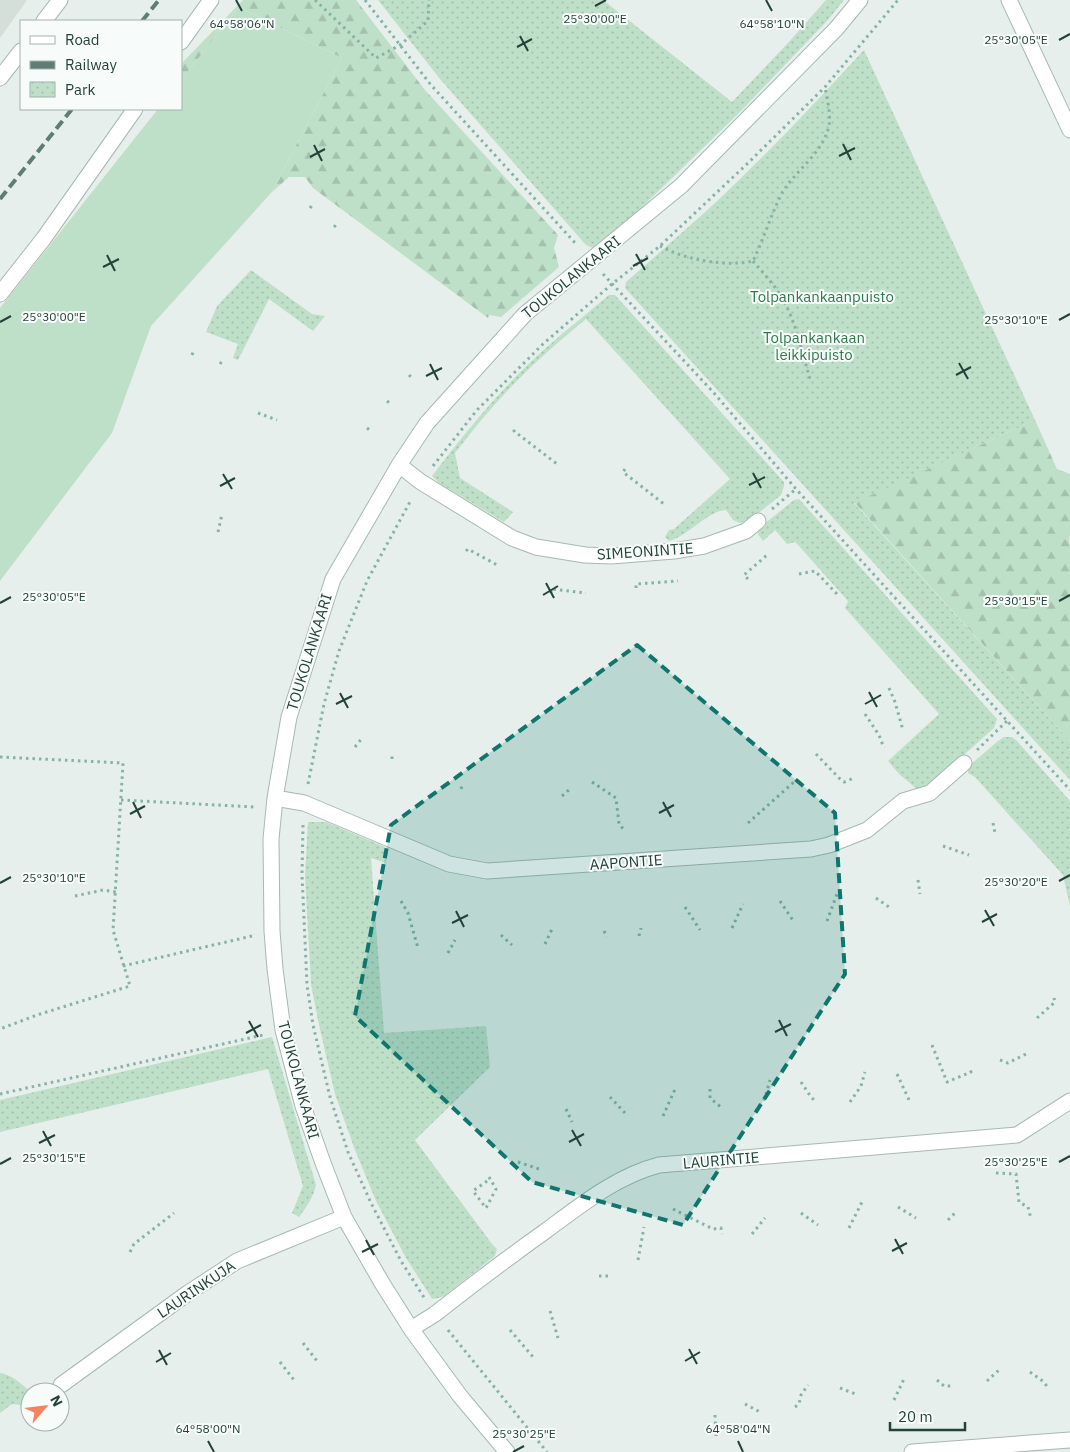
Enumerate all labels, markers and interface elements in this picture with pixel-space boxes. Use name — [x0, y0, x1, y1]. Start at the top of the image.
text: 25°30'00"E — [563, 11, 627, 26]
text: 64°58'06"N — [209, 16, 275, 31]
text: 64°58'10"N — [739, 16, 805, 31]
legend — [20, 20, 182, 110]
text: Road — [65, 30, 100, 49]
text: 25°30'05"E — [984, 32, 1048, 47]
text: Railway — [65, 55, 118, 74]
text: Park — [65, 80, 95, 99]
street label: TOUKOLANKAARI — [518, 231, 624, 323]
park label: Tolpankankaanpuisto — [750, 287, 894, 306]
text: 25°30'00"E — [22, 309, 86, 324]
text: 25°30'10"E — [984, 312, 1048, 327]
park label: Tolpankankaan leikkipuisto — [763, 328, 865, 364]
street label: SIMEONINTIE — [596, 538, 694, 564]
text: 25°30'05"E — [22, 589, 86, 604]
street label: TOUKOLANKAARI — [282, 591, 336, 713]
text: 25°30'15"E — [984, 593, 1048, 608]
street label: AAPONTIE — [589, 850, 663, 874]
text: 25°30'10"E — [22, 870, 86, 885]
text: 25°30'20"E — [984, 874, 1048, 889]
street label: TOUKOLANKAARI — [274, 1019, 324, 1141]
street label: LAURINTIE — [682, 1147, 760, 1173]
text: 25°30'15"E — [22, 1150, 86, 1165]
text: 25°30'25"E — [984, 1154, 1048, 1169]
street label: LAURINKUJA — [153, 1256, 239, 1322]
north arrow — [20, 1382, 70, 1432]
text: N — [46, 1392, 67, 1410]
scale bar — [890, 1400, 965, 1432]
text: 20 m — [898, 1407, 933, 1426]
text: 64°58'00"N — [175, 1421, 241, 1436]
text: 64°58'04"N — [705, 1421, 771, 1436]
text: 25°30'25"E — [492, 1426, 556, 1441]

